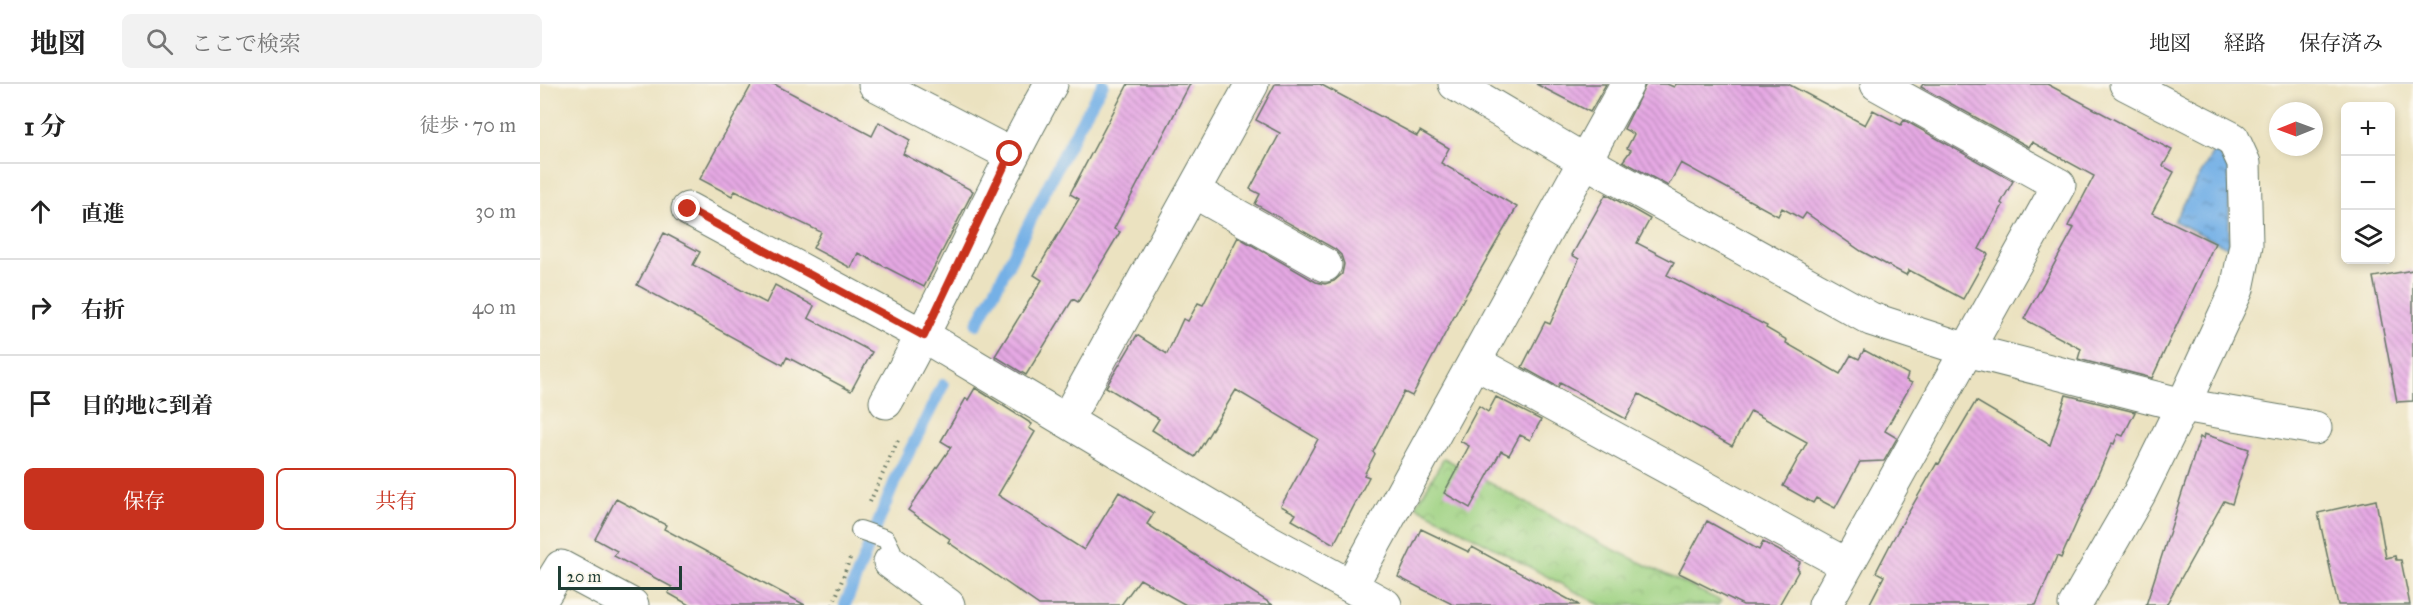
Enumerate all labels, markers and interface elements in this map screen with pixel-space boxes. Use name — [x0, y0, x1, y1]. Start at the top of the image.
search box — [122, 14, 542, 68]
icon: search — [143, 25, 176, 58]
text: 地図 — [30, 26, 86, 61]
text: ここで検索 — [191, 30, 301, 57]
text: 地図 — [2149, 30, 2191, 56]
text: 経路 — [2224, 30, 2266, 56]
text: 保存済み — [2299, 30, 2383, 56]
north arrow — [2269, 102, 2323, 156]
map controls — [2341, 102, 2395, 264]
button: + — [2341, 102, 2395, 156]
text: 1 分 — [24, 110, 66, 142]
text: 徒歩 · 70 m — [420, 113, 516, 137]
route start — [996, 140, 1022, 166]
button: − — [2341, 156, 2395, 210]
icon: ahead — [24, 195, 57, 228]
route end — [674, 195, 700, 221]
text: 30 m — [475, 199, 516, 223]
text: 直進 — [81, 200, 125, 227]
button: layers — [2341, 210, 2395, 264]
icon: right — [24, 291, 57, 324]
text: 40 m — [472, 295, 516, 319]
text: 右折 — [81, 296, 125, 323]
icon: arrive — [24, 387, 57, 420]
text: 目的地に到着 — [81, 392, 213, 419]
button: 保存 — [24, 468, 264, 530]
button: 共有 — [276, 468, 516, 530]
scale bar — [558, 563, 682, 590]
text: 20 m — [567, 567, 601, 586]

